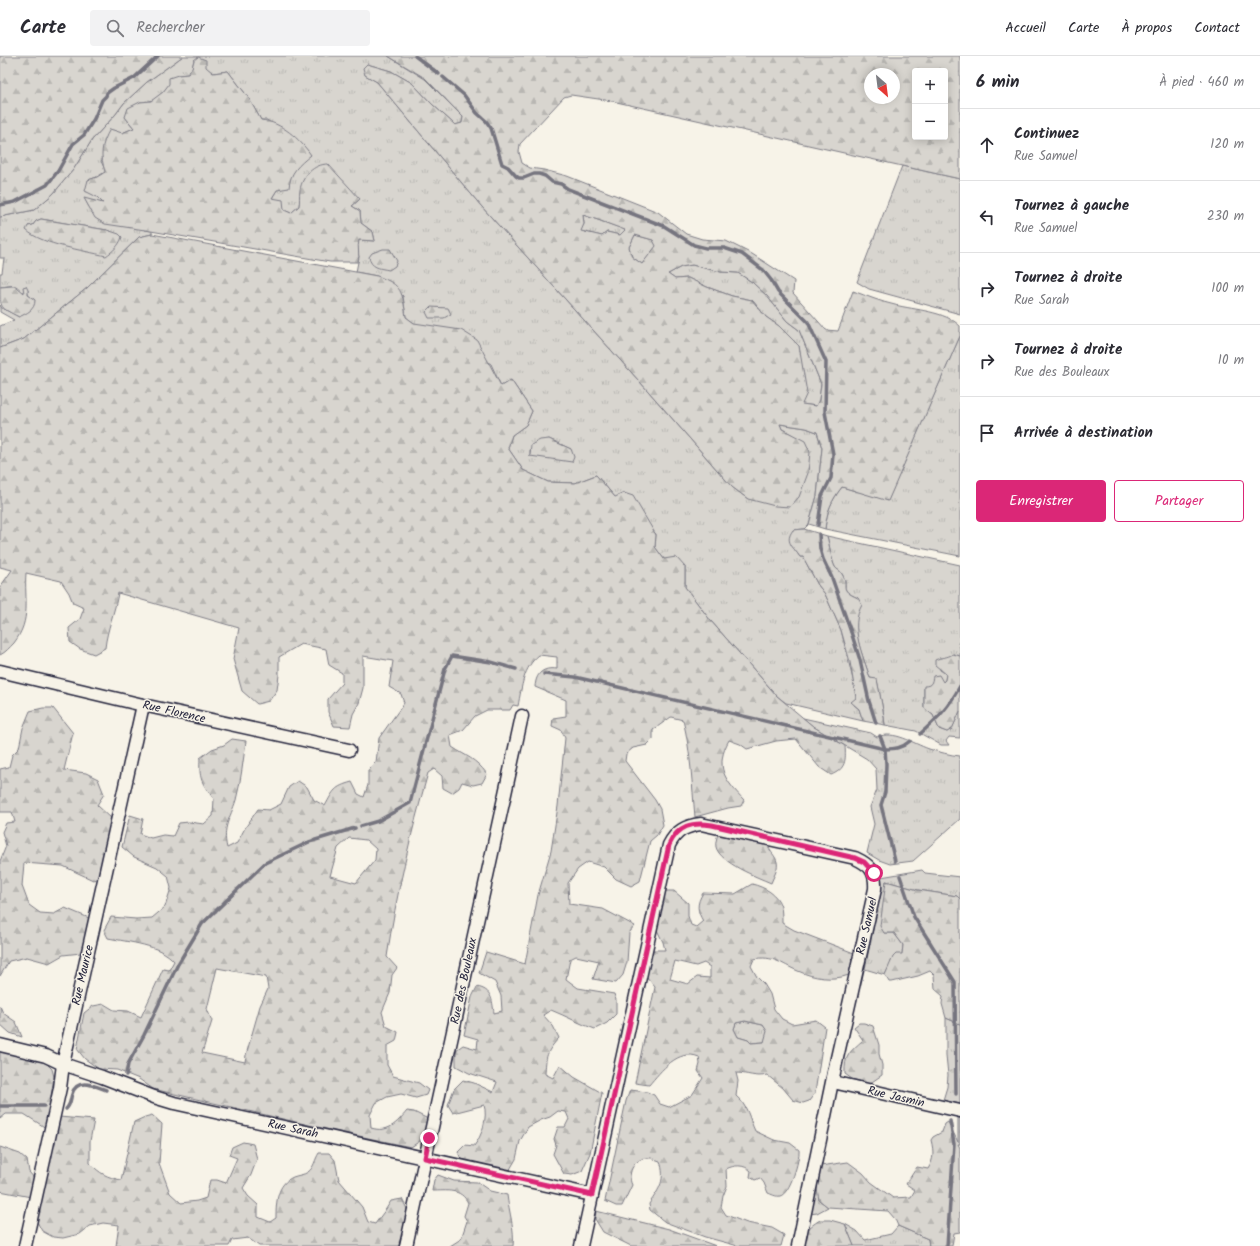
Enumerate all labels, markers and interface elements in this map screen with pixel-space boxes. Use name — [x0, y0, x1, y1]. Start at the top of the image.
search box — [90, 10, 370, 46]
text: Carte — [20, 13, 66, 43]
text: Rechercher — [136, 16, 205, 40]
icon: search — [104, 17, 126, 39]
text: Accueil — [1005, 17, 1046, 39]
text: Carte — [1068, 17, 1099, 39]
text: À propos — [1121, 17, 1172, 39]
text: Contact — [1194, 17, 1240, 39]
north arrow — [864, 68, 900, 104]
map controls — [912, 68, 948, 140]
button: + — [912, 68, 948, 104]
text: 6 min — [976, 69, 1020, 96]
text: À pied · 460 m — [1159, 72, 1244, 93]
button: − — [912, 104, 948, 140]
text: Continuez — [1014, 122, 1079, 146]
icon: ahead — [976, 134, 998, 156]
text: 120 m — [1210, 134, 1244, 155]
text: Rue Samuel — [1014, 146, 1078, 167]
text: Tournez à gauche — [1014, 194, 1129, 218]
icon: left — [976, 206, 998, 228]
text: 230 m — [1207, 206, 1244, 227]
text: Rue Samuel — [1014, 218, 1078, 239]
text: Tournez à droite — [1014, 266, 1122, 290]
icon: right — [976, 278, 998, 300]
text: 100 m — [1211, 278, 1244, 299]
text: Rue Sarah — [1014, 290, 1069, 311]
text: Tournez à droite — [1014, 338, 1122, 362]
icon: right — [976, 350, 998, 372]
text: 10 m — [1218, 350, 1244, 371]
text: Rue des Bouleaux — [1014, 362, 1109, 383]
text: Arrivée à destination — [1014, 421, 1153, 445]
icon: arrive — [976, 422, 998, 444]
button: Enregistrer — [976, 480, 1106, 522]
button: Partager — [1114, 480, 1244, 522]
street label: Rue Florence — [141, 696, 208, 729]
route start — [865, 864, 883, 882]
street label: Rue Samuel — [851, 895, 883, 957]
street label: Rue des Bouleaux — [446, 935, 483, 1026]
street label: Rue Maurice — [67, 942, 99, 1007]
street label: Rue Jasmin — [866, 1081, 926, 1113]
street label: Rue Sarah — [266, 1114, 320, 1144]
route end — [420, 1129, 438, 1147]

